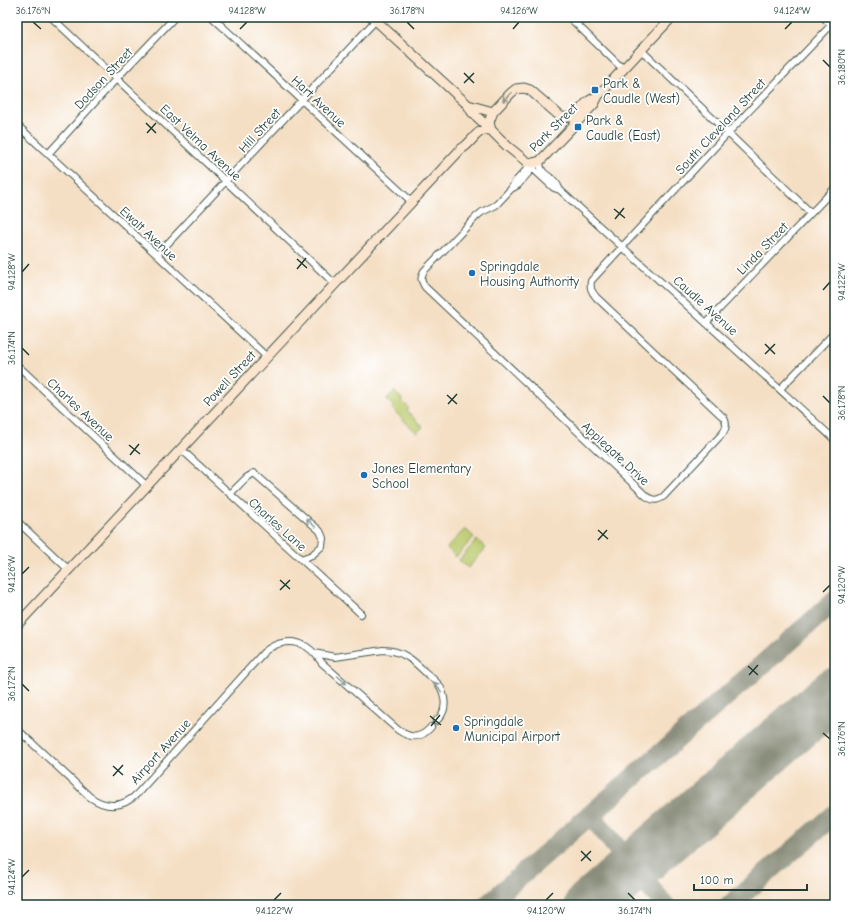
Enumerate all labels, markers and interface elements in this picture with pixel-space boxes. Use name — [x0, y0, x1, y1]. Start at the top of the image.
text: 36.176°N — [15, 5, 51, 17]
text: 94.128°W — [228, 5, 266, 17]
text: 36.178°N — [390, 5, 424, 17]
text: 94.126°W — [500, 5, 538, 17]
text: 94.124°W — [774, 5, 811, 17]
street label: Dodson Street — [71, 44, 136, 112]
text: 36.180°N — [836, 49, 848, 85]
street label: Hart Avenue — [288, 72, 349, 131]
street label: South Cleveland Street — [672, 74, 769, 177]
place label: Park & Caudle (West) — [603, 76, 680, 106]
marker: Park & Caudle (West) — [590, 85, 600, 95]
one-way arrow — [502, 92, 512, 102]
street label: Park Street — [526, 99, 581, 155]
street label: East Velma Avenue — [157, 101, 245, 184]
street label: Hill Street — [235, 104, 284, 156]
place label: Park & Caudle (East) — [586, 113, 661, 143]
marker: Park & Caudle (East) — [573, 122, 583, 132]
street label: Ewalt Avenue — [117, 203, 181, 264]
street label: Linda Street — [734, 218, 792, 278]
text: 94.128°W — [6, 253, 18, 291]
place label: Springdale Housing Authority — [480, 259, 579, 289]
text: 94.122°W — [836, 263, 848, 301]
marker: Springdale Housing Authority — [467, 268, 477, 278]
street label: Caudle Avenue — [670, 273, 741, 339]
text: 36.174°N — [6, 331, 18, 365]
street label: Powell Street — [200, 347, 260, 409]
street label: Charles Avenue — [44, 375, 117, 444]
text: 36.178°N — [836, 386, 848, 420]
street label: Applegate Drive — [579, 418, 653, 489]
place label: Jones Elementary School — [372, 461, 471, 491]
marker: Jones Elementary School — [359, 470, 369, 480]
street label: Charles Lane — [246, 495, 310, 555]
one-way arrow — [306, 518, 316, 528]
text: 94.126°W — [6, 555, 18, 593]
text: 94.120°W — [836, 566, 848, 604]
text: 36.172°N — [6, 667, 18, 701]
one-way arrow — [336, 675, 346, 684]
one-way arrow — [434, 681, 442, 692]
place label: Springdale Municipal Airport — [464, 714, 561, 744]
street label: Airport Avenue — [127, 715, 194, 787]
text: 36.176°N — [836, 721, 848, 757]
marker: Springdale Municipal Airport — [451, 723, 461, 733]
text: 94.124°W — [6, 858, 18, 895]
scale bar — [694, 866, 807, 892]
text: 100 m — [700, 873, 733, 887]
text: 94.122°W — [255, 905, 293, 917]
text: 94.120°W — [527, 905, 565, 917]
text: 36.174°N — [618, 905, 652, 917]

